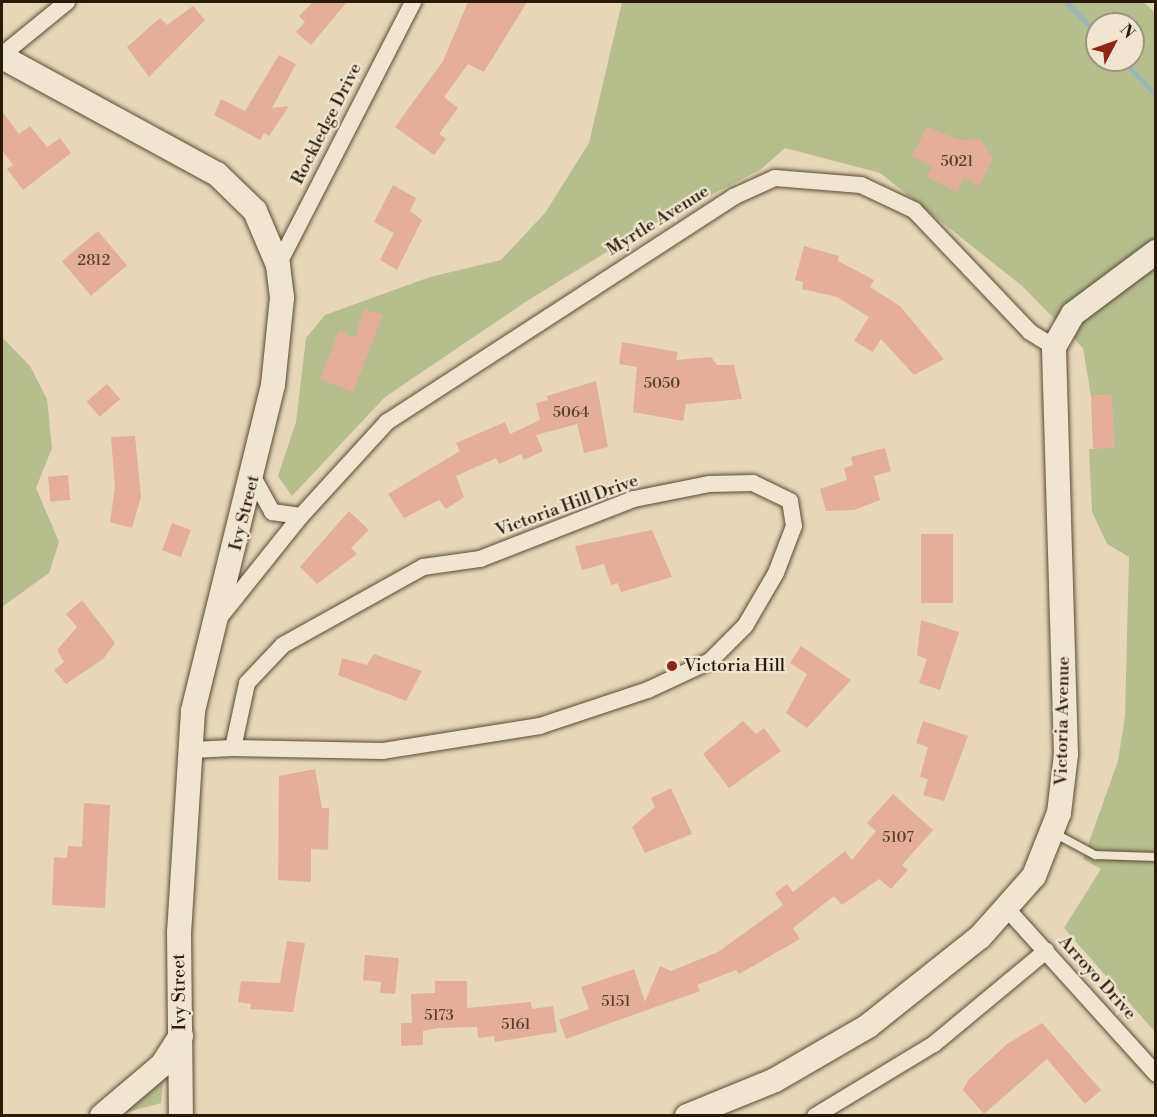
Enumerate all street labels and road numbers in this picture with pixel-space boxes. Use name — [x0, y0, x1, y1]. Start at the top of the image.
street label: Rockledge Drive — [287, 60, 367, 188]
street label: Myrtle Avenue — [603, 181, 713, 261]
street label: Victoria Hill Drive — [493, 470, 641, 542]
street label: Ivy Street — [225, 473, 265, 553]
street label: Victoria Avenue — [1051, 656, 1075, 786]
street label: Arroyo Drive — [1054, 931, 1140, 1025]
street label: Ivy Street — [169, 953, 191, 1031]

